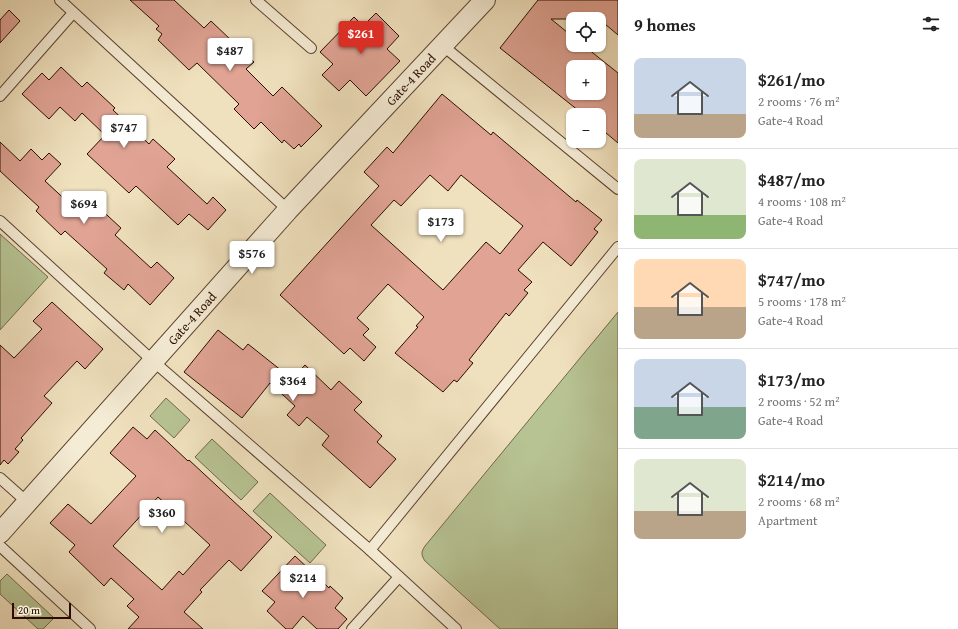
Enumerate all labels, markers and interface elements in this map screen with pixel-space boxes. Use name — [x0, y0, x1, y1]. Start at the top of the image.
map controls — [566, 12, 606, 148]
button: locate — [566, 12, 606, 52]
text: 9 homes — [634, 12, 696, 37]
icon: filters — [920, 13, 942, 35]
pin: $261 — [337, 21, 385, 55]
text: $261 — [348, 24, 374, 43]
pin: $487 — [206, 38, 254, 72]
text: $487 — [217, 41, 243, 60]
street label: Gate-4 Road — [382, 49, 440, 110]
button: + — [566, 60, 606, 100]
text: $261/mo — [758, 67, 825, 92]
icon: home — [666, 74, 714, 122]
text: 2 rooms · 76 m² — [758, 92, 840, 111]
button: − — [566, 108, 606, 148]
text: Gate-4 Road — [758, 111, 823, 130]
pin: $747 — [100, 115, 148, 149]
text: $747 — [111, 118, 137, 137]
text: $487/mo — [758, 167, 825, 192]
icon: home — [666, 175, 714, 223]
pin: $694 — [60, 191, 108, 225]
text: 4 rooms · 108 m² — [758, 192, 846, 211]
text: $694 — [71, 194, 97, 213]
pin: $173 — [417, 209, 465, 243]
text: Gate-4 Road — [758, 211, 823, 230]
text: $173 — [428, 212, 454, 231]
pin: $576 — [228, 241, 276, 275]
text: $576 — [239, 244, 265, 263]
text: $747/mo — [758, 267, 825, 292]
icon: home — [666, 275, 714, 323]
street label: Gate-4 Road — [163, 288, 221, 349]
text: 5 rooms · 178 m² — [758, 292, 846, 311]
text: Gate-4 Road — [758, 311, 823, 330]
text: $173/mo — [758, 367, 825, 392]
pin: $364 — [269, 368, 317, 402]
text: $364 — [280, 371, 306, 390]
icon: home — [666, 375, 714, 423]
text: 2 rooms · 52 m² — [758, 392, 840, 411]
text: Gate-4 Road — [758, 411, 823, 430]
text: $214/mo — [758, 467, 825, 492]
icon: home — [666, 475, 714, 523]
text: 2 rooms · 68 m² — [758, 492, 840, 511]
pin: $360 — [138, 500, 186, 534]
text: $360 — [149, 503, 175, 522]
text: Apartment — [758, 511, 818, 530]
pin: $214 — [279, 565, 327, 599]
text: $214 — [290, 568, 316, 587]
scale bar — [12, 601, 71, 620]
text: 20 m — [18, 602, 40, 618]

